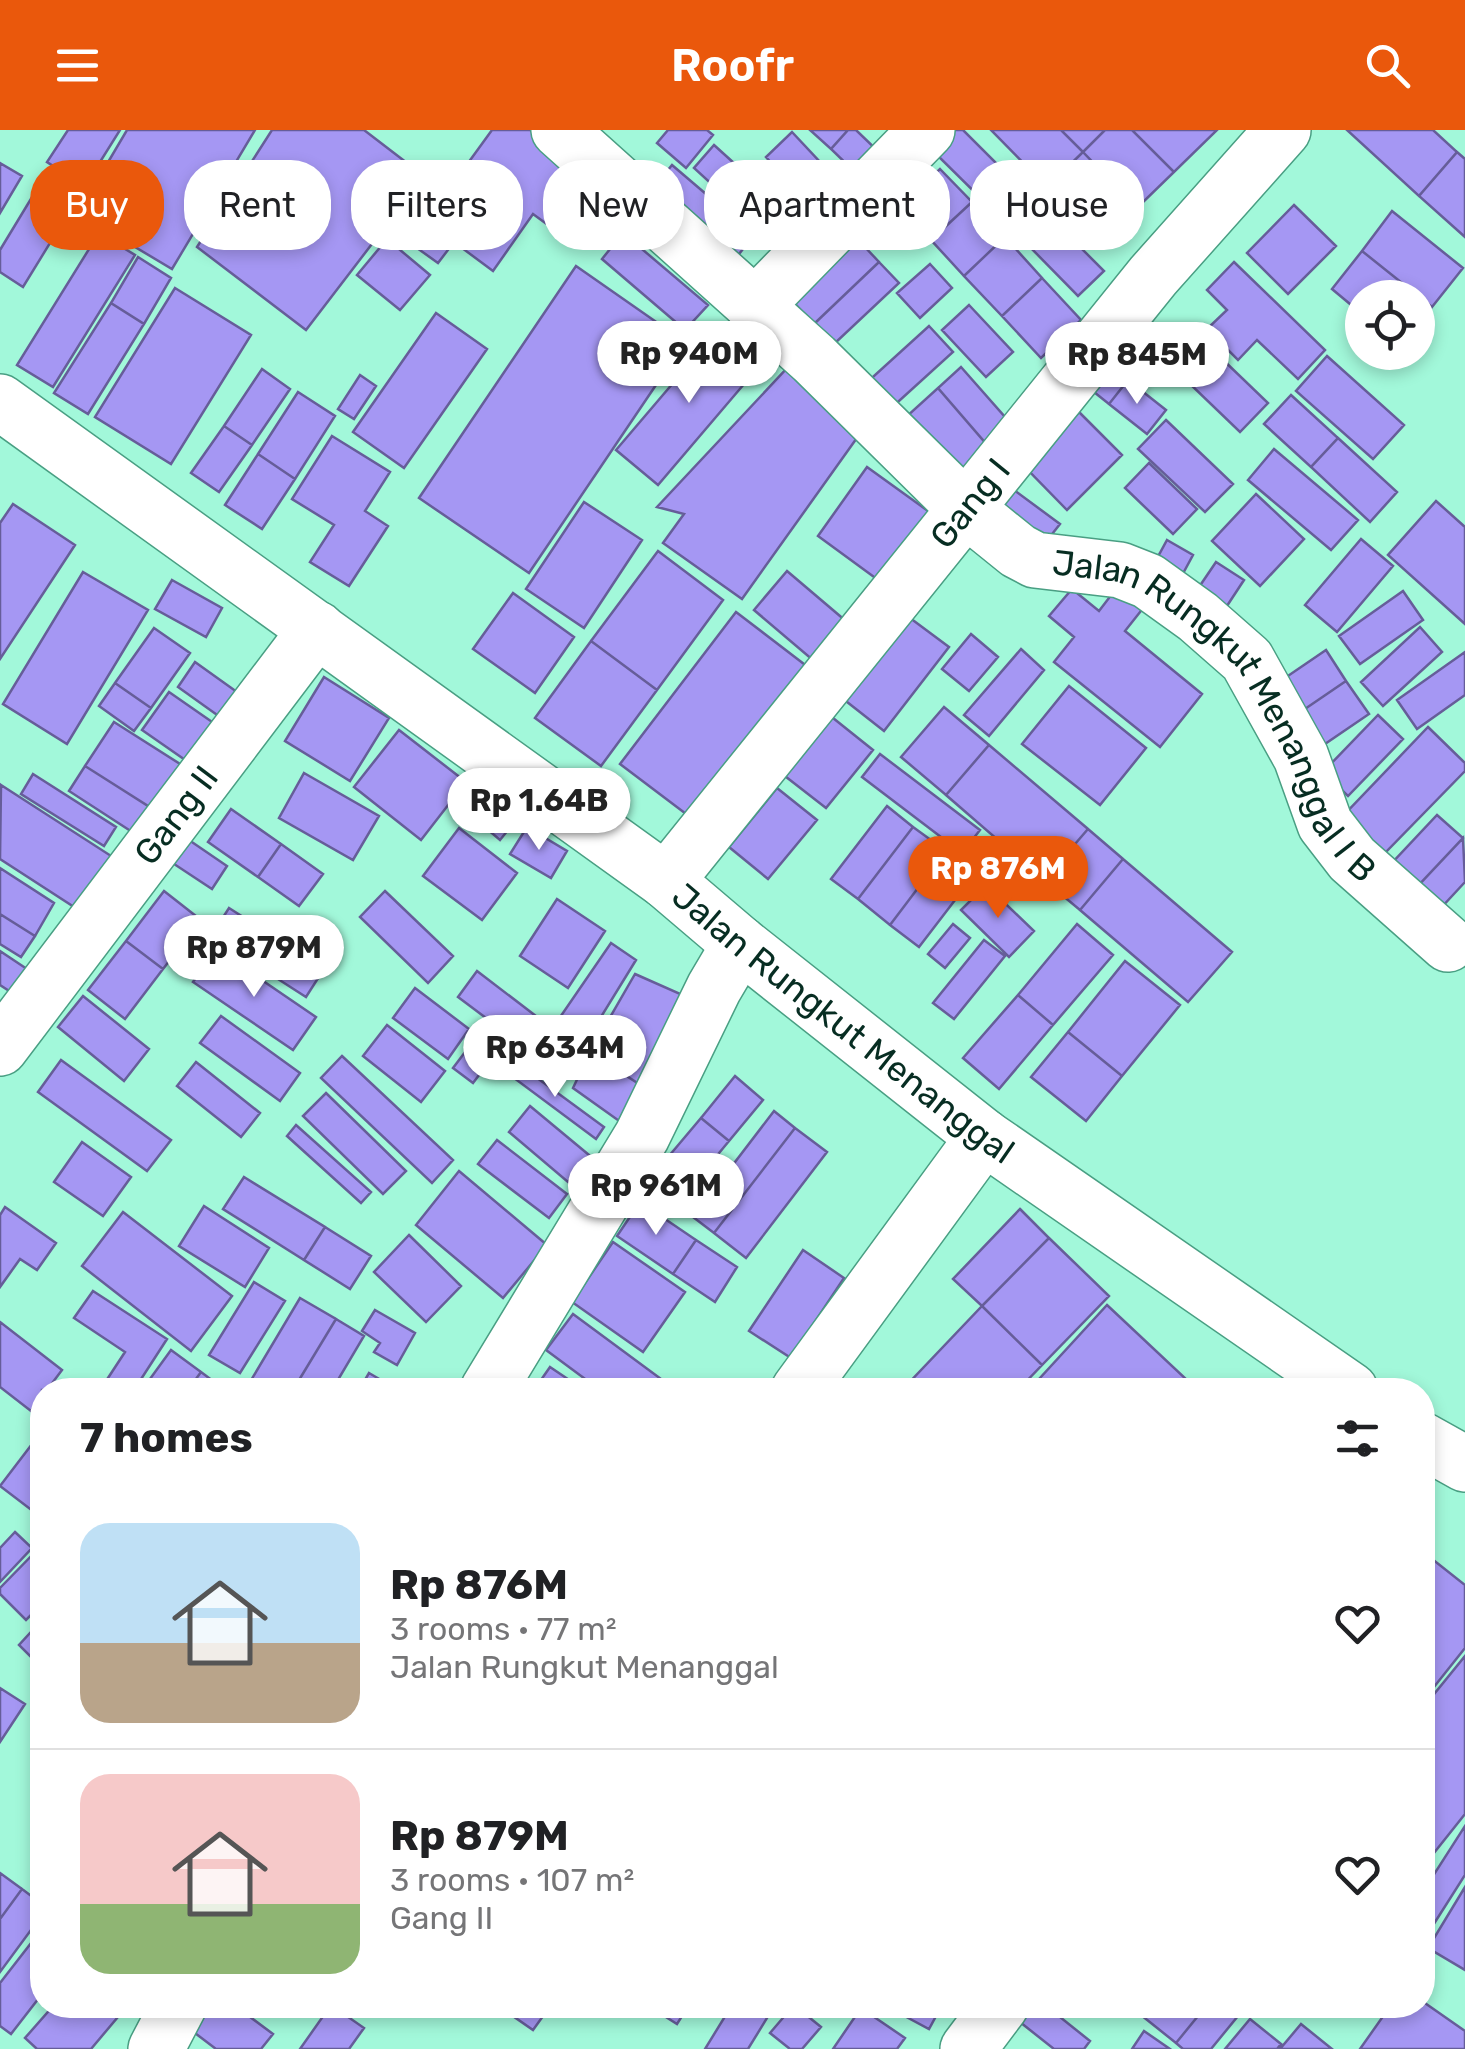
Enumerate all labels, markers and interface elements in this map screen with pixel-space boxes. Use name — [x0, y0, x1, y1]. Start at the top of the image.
icon: menu — [50, 38, 105, 93]
icon: search — [1360, 38, 1415, 93]
text: Roofr — [671, 39, 794, 92]
chip: Buy — [30, 160, 164, 250]
chip: Rent — [184, 160, 331, 250]
chip: Filters — [351, 160, 523, 250]
chip: New — [543, 160, 684, 250]
chip: Apartment — [704, 160, 950, 250]
chip: House — [970, 160, 1144, 250]
map controls — [1345, 280, 1435, 370]
button: locate — [1345, 280, 1435, 370]
pin: Rp 940M — [597, 321, 781, 406]
pin: Rp 845M — [1045, 322, 1229, 407]
text: Rp 940M — [619, 334, 759, 372]
text: Rp 845M — [1067, 335, 1207, 373]
street label: Gang I — [921, 450, 1019, 557]
street label: Jalan Rungkut Menanggal I B — [1050, 541, 1384, 891]
street label: Gang II — [125, 757, 227, 873]
pin: Rp 1.64B — [436, 768, 642, 853]
text: Rp 1.64B — [469, 781, 609, 819]
pin: Rp 876M — [906, 836, 1090, 921]
text: Rp 876M — [930, 849, 1066, 887]
street label: Jalan Rungkut Menanggal — [664, 875, 1022, 1172]
pin: Rp 879M — [162, 915, 346, 1000]
text: Rp 879M — [186, 928, 322, 966]
pin: Rp 634M — [463, 1015, 647, 1100]
text: Rp 634M — [485, 1028, 625, 1066]
pin: Rp 961M — [564, 1153, 748, 1238]
text: Rp 961M — [590, 1166, 722, 1204]
icon: filters — [1330, 1411, 1385, 1466]
text: 7 homes — [80, 1413, 253, 1463]
text: Rp 876M — [390, 1560, 568, 1610]
icon: home — [160, 1563, 280, 1683]
icon: heart — [1330, 1596, 1385, 1651]
text: 3 rooms · 77 m² — [390, 1610, 617, 1648]
text: Jalan Rungkut Menanggal — [390, 1648, 779, 1686]
text: Rp 879M — [390, 1811, 569, 1861]
icon: home — [160, 1814, 280, 1934]
icon: heart — [1330, 1847, 1385, 1902]
text: 3 rooms · 107 m² — [390, 1861, 634, 1899]
text: Gang II — [390, 1899, 493, 1937]

